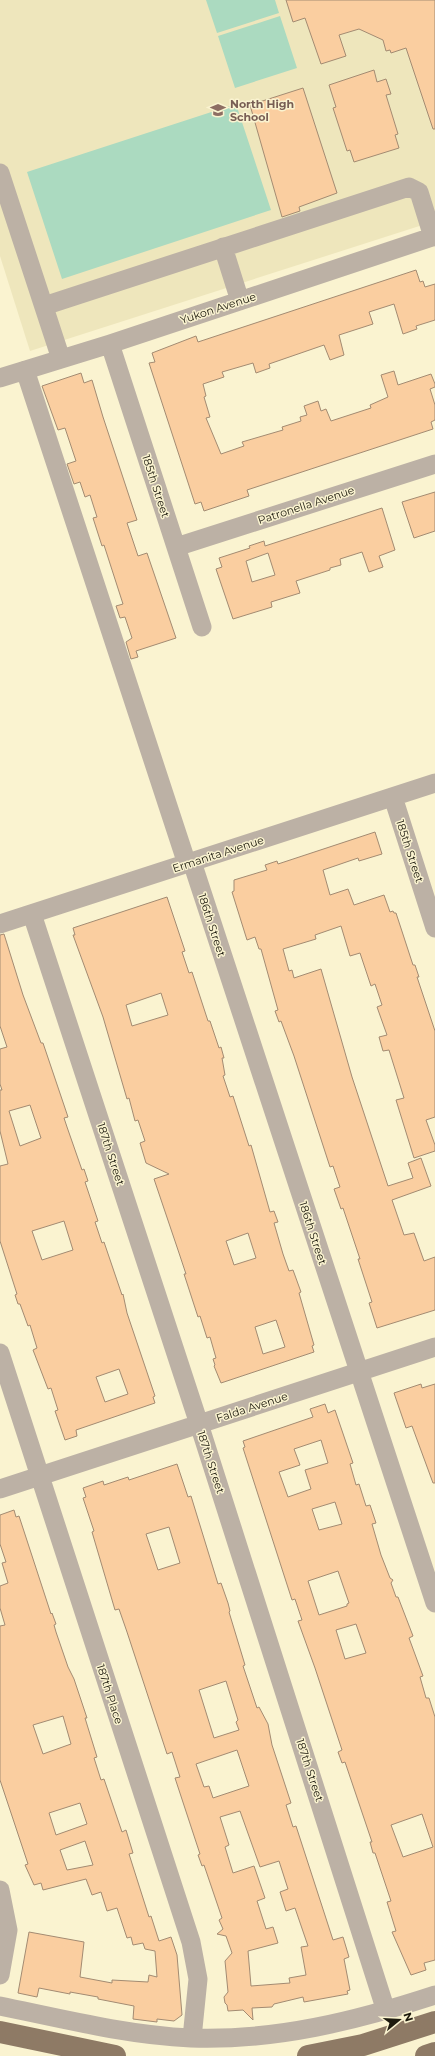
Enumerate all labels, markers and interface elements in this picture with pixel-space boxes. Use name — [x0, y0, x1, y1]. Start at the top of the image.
place label: North High School — [230, 97, 294, 124]
school or university icon: North High School — [209, 101, 227, 119]
street label: Yukon Avenue — [178, 289, 258, 327]
street label: 185th Street — [139, 453, 173, 520]
street label: Patronella Avenue — [256, 483, 356, 527]
street label: 185th Street — [393, 818, 427, 885]
street label: Ermanita Avenue — [171, 833, 266, 875]
street label: 186th Street — [195, 892, 229, 959]
street label: 187th Street — [94, 1121, 128, 1188]
street label: 186th Street — [296, 1200, 330, 1267]
street label: Falda Avenue — [214, 1389, 290, 1425]
street label: 187th Street — [194, 1429, 228, 1496]
street label: 187th Place — [94, 1662, 126, 1726]
street label: 187th Street — [293, 1737, 327, 1804]
north arrow — [379, 2000, 419, 2040]
text: N — [400, 2011, 417, 2023]

